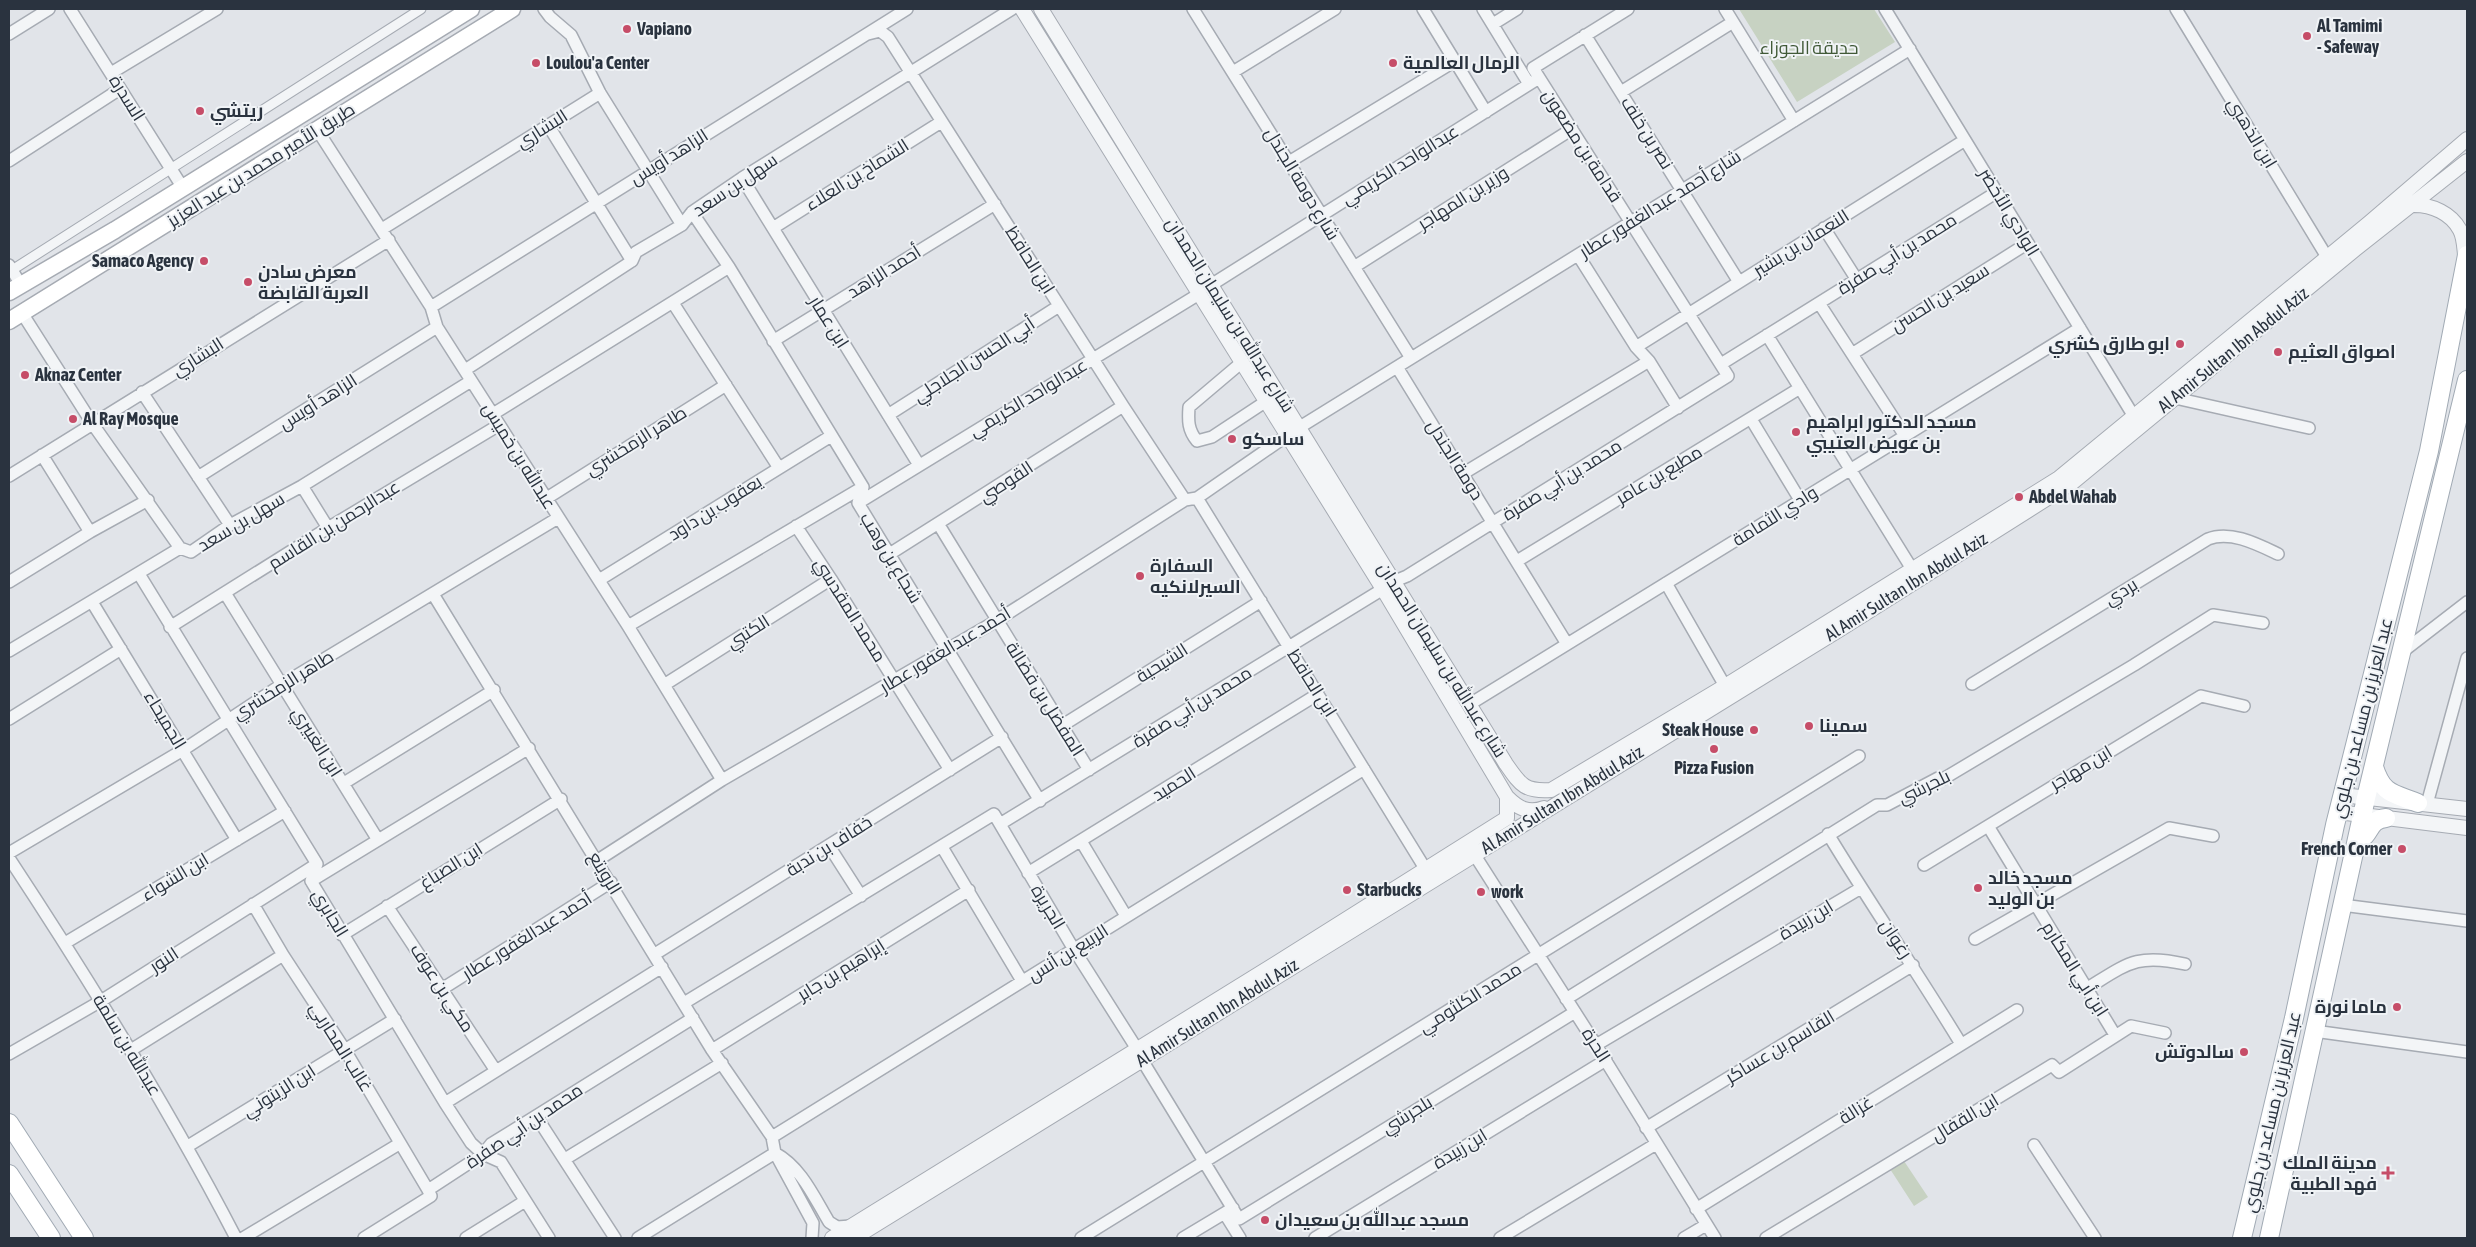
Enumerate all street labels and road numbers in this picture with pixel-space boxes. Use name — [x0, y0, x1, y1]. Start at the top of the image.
street label: السدرة — [104, 71, 150, 125]
street label: قدامة بن مضعون — [1537, 85, 1627, 207]
street label: نصر بن خلف — [1616, 92, 1678, 174]
street label: ابن الذهبي — [2220, 94, 2282, 174]
street label: طريق الأمير محمد بن عبد العزيز — [162, 98, 360, 233]
street label: البشاري — [512, 105, 573, 156]
street label: عبدالواحد الكريمي — [1337, 120, 1464, 212]
street label: الزاهد أويس — [626, 124, 712, 190]
street label: شارع دومة الجندل — [1259, 124, 1344, 245]
street label: الشماخ بن العلاء — [801, 134, 914, 217]
street label: شارع أحمد عبدالغفور عطار — [1574, 145, 1745, 264]
street label: سهل بن سعد — [688, 149, 782, 221]
street label: وزير بن المهاجر — [1413, 161, 1513, 235]
street label: الوادي الأخضر — [1971, 163, 2044, 262]
street label: النعمان بن بشير — [1748, 205, 1853, 282]
street label: محمد بن أبي صفرة — [1833, 208, 1962, 302]
street label: شارع عبدالله بن سليمان الحمدان — [1160, 213, 1300, 417]
street label: ابن الحافظ — [1001, 222, 1059, 298]
street label: أحمد الزاهد — [843, 241, 925, 303]
street label: سعيد بن الحسن — [1887, 259, 1993, 337]
street label: Al Amir Sultan Ibn Abdul Aziz — [2153, 282, 2313, 417]
street label: ابن عمار — [804, 291, 854, 352]
street label: أبي الحسن الجلاجلي — [909, 312, 1041, 410]
street label: البشاري — [168, 333, 229, 384]
street label: عبدالواحد الكريمي — [965, 354, 1093, 445]
street label: الزاهد أويس — [275, 369, 361, 435]
street label: عبدالله بن خميس — [477, 398, 561, 513]
street label: طاهر الزمخشري — [581, 401, 692, 483]
street label: دومة الجندل — [1422, 416, 1488, 504]
street label: محمد بن أبي صفرة — [1498, 434, 1627, 528]
street label: مطيع بن عامر — [1611, 441, 1707, 511]
street label: القوصي — [975, 456, 1038, 509]
street label: يعقوب بن داود — [664, 470, 766, 546]
street label: عبدالرحمن بن القاسم — [264, 476, 404, 575]
street label: وادي الثمامة — [1728, 481, 1823, 553]
street label: سهل بن سعد — [193, 487, 289, 557]
street label: شجاع بن وهب — [854, 509, 927, 608]
street label: Al Amir Sultan Ibn Abdul Aziz — [1821, 528, 1991, 645]
street label: محمد المقدسي — [808, 554, 891, 667]
street label: شارع عبدالله بن سليمان الحمدان — [1372, 558, 1512, 762]
street label: بردي — [2100, 573, 2143, 613]
street label: أحمد عبدالغفور عطار — [875, 602, 1015, 698]
street label: الكتبي — [722, 610, 775, 656]
street label: عبد العزيز بن مساعد بن جلوي — [2326, 616, 2400, 821]
street label: المفضل بن فضالة — [1001, 638, 1089, 760]
street label: الشيحية — [1132, 639, 1192, 687]
street label: طاهر الزمخشري — [228, 645, 339, 727]
street label: ابن الحافظ — [1283, 645, 1341, 721]
street label: محمد بن أبي صفرة — [1128, 661, 1257, 755]
street label: الجميحاء — [140, 687, 191, 753]
street label: ابن الغبيري — [284, 703, 347, 783]
street label: Al Amir Sultan Ibn Abdul Aziz — [1477, 741, 1647, 858]
street label: ابن مهاجر — [2045, 741, 2116, 796]
street label: الحميد — [1148, 762, 1200, 805]
street label: بلجرشي — [1894, 765, 1955, 811]
street label: خفاف بن ندبة — [782, 811, 876, 881]
street label: ابن الصباغ — [415, 838, 487, 895]
street label: الرويتع — [583, 847, 626, 899]
street label: ابن الشواء — [137, 848, 213, 906]
street label: الجريرة — [1026, 881, 1070, 933]
street label: الجابري — [305, 885, 353, 943]
street label: أحمد عبدالغفور عطار — [457, 887, 596, 985]
street label: ابن زبيدة — [1775, 895, 1837, 945]
street label: رغوان — [1875, 915, 1917, 963]
street label: ابن أبي المكارم — [2035, 917, 2113, 1022]
street label: الربيع بن أنس — [1024, 920, 1113, 987]
street label: إبراهيم بن جابر — [792, 934, 890, 1007]
street label: مكي بن عوف — [403, 940, 479, 1038]
street label: النور — [144, 943, 183, 978]
street label: Al Amir Sultan Ibn Abdul Aziz — [1132, 954, 1302, 1071]
street label: محمد الكلثومي — [1415, 958, 1527, 1041]
street label: عبدالله بن سلمة — [88, 990, 167, 1100]
street label: غالب المحاربي — [302, 998, 377, 1098]
street label: القاسم بن عساكر — [1720, 1006, 1839, 1090]
street label: عبد العزيز بن مساعد بن جلوي — [2238, 1009, 2309, 1215]
street label: الحرة — [1577, 1024, 1615, 1066]
street label: ابن الزيتوني — [238, 1060, 321, 1125]
street label: محمد بن أبي صفرة — [461, 1079, 589, 1176]
street label: ابن القفال — [1927, 1089, 2003, 1147]
street label: بلجرشي — [1378, 1091, 1437, 1141]
street label: غزالة — [1835, 1091, 1877, 1129]
street label: ابن زبيدة — [1429, 1124, 1491, 1174]

